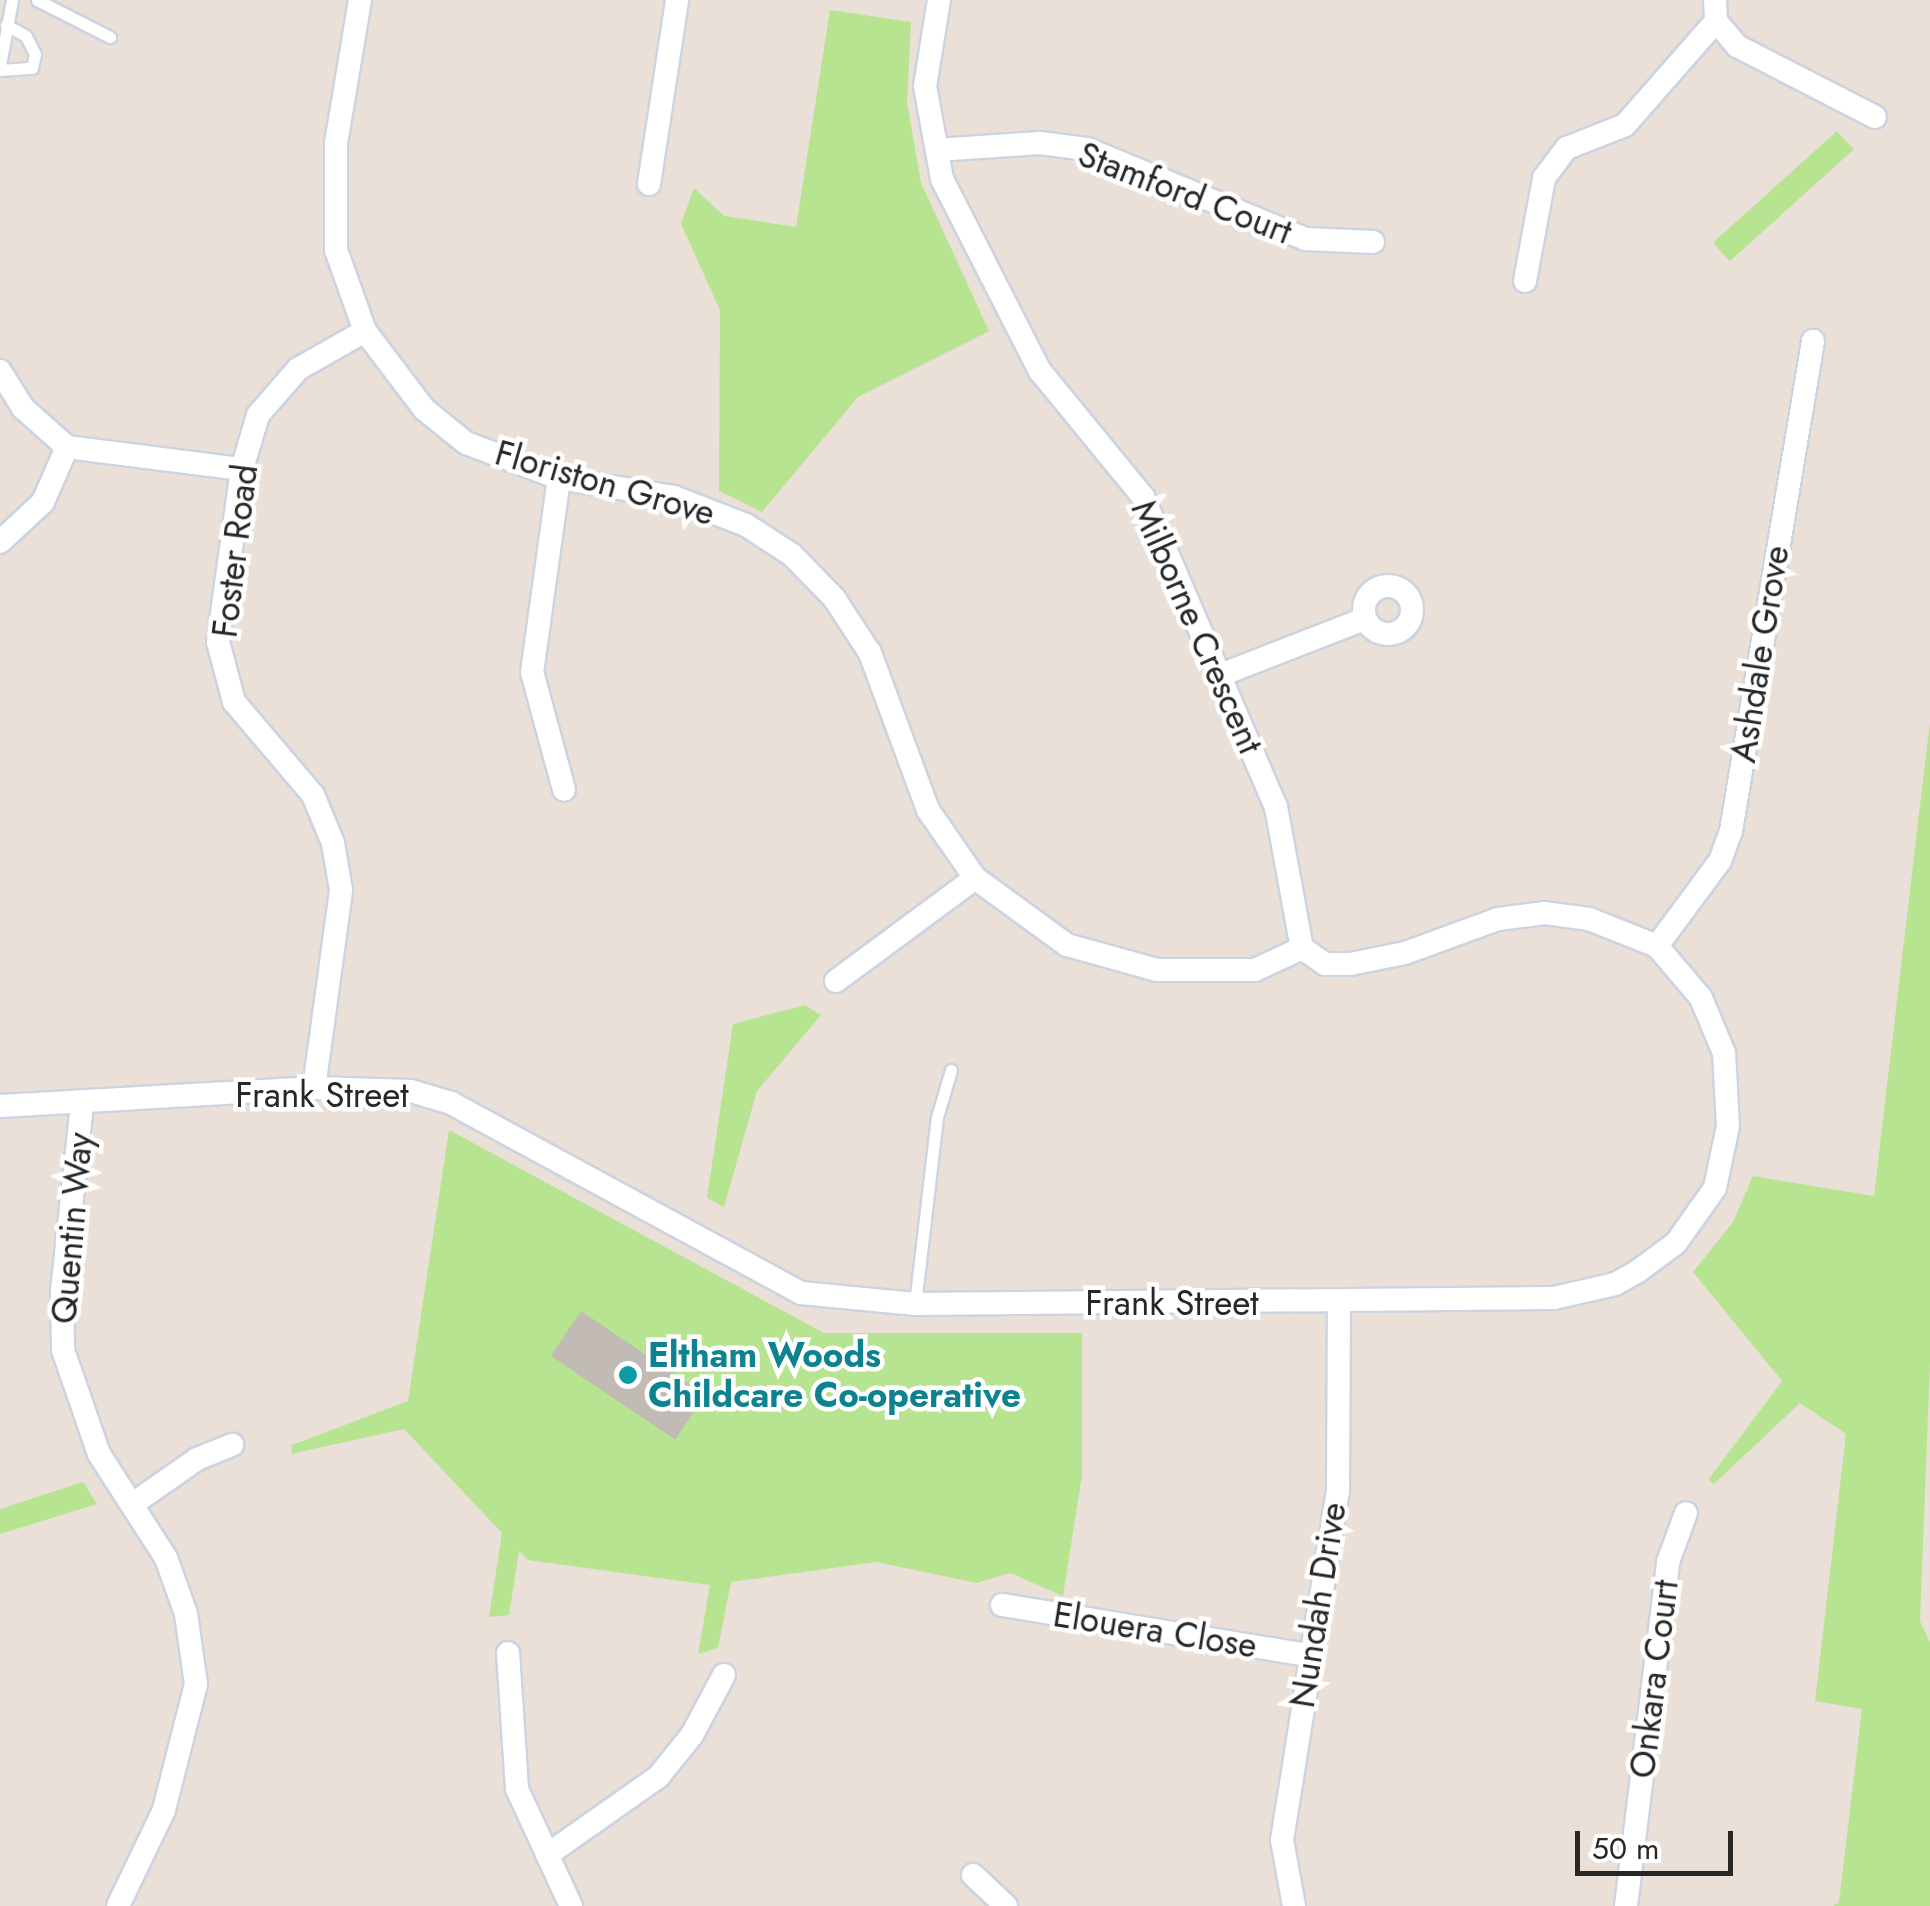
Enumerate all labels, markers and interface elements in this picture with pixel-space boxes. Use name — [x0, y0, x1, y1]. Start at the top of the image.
street label: Stamford Court — [1072, 133, 1298, 253]
street label: Floriston Grove — [490, 432, 720, 534]
street label: Foster Road — [204, 462, 266, 640]
street label: Milborne Crescent — [1122, 494, 1272, 760]
street label: Ashdale Grove — [1722, 543, 1798, 765]
street label: Frank Street — [235, 1074, 409, 1116]
street label: Quentin Way — [43, 1131, 101, 1325]
street label: Frank Street — [1085, 1282, 1259, 1324]
place label: Eltham Woods Childcare Co-operative — [648, 1334, 1021, 1416]
marker: Eltham Woods Childcare Co-operative — [617, 1364, 639, 1386]
street label: Nundah Drive — [1281, 1499, 1355, 1711]
street label: Onkara Court — [1621, 1577, 1687, 1781]
street label: Elouera Close — [1050, 1593, 1260, 1667]
scale bar — [1580, 1811, 1738, 1873]
text: 50 m — [1592, 1827, 1659, 1870]

